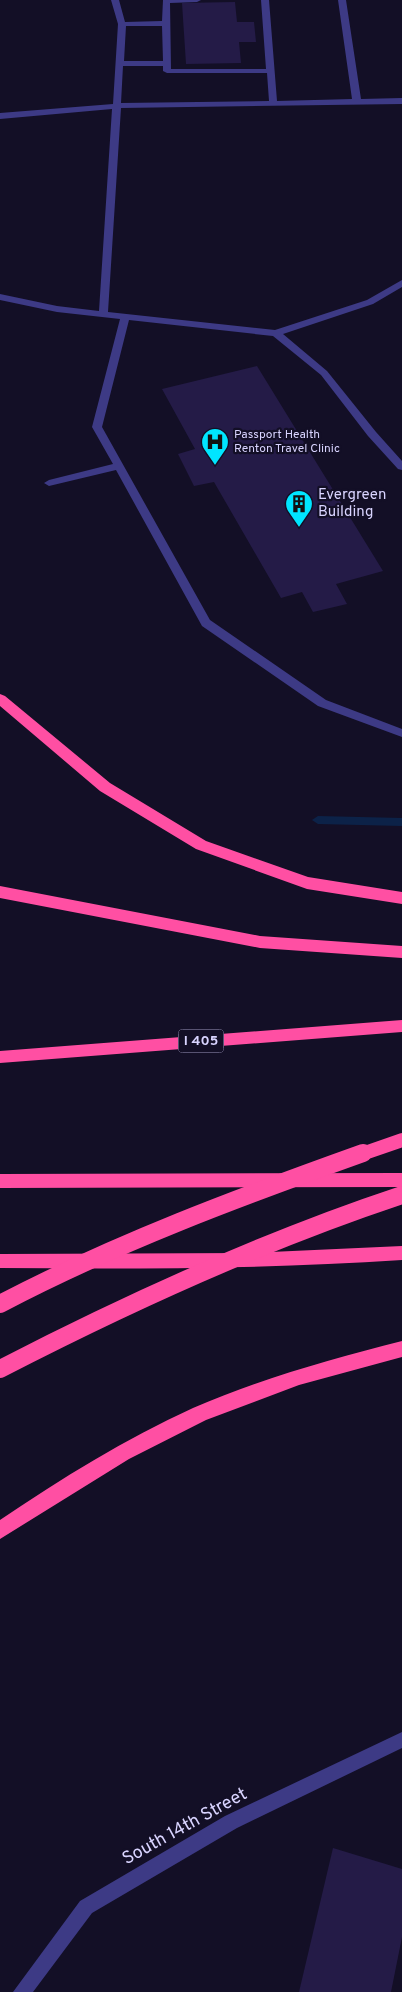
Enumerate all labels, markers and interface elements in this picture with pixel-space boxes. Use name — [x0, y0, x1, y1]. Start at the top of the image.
hospital icon: Passport Health Renton Travel Clinic — [200, 427, 230, 466]
place label: Passport Health Renton Travel Clinic — [234, 427, 340, 457]
place label: Evergreen Building — [318, 486, 387, 522]
building icon: Evergreen Building — [284, 489, 314, 528]
road number: I 405 — [178, 1030, 224, 1052]
street label: South 14th Street — [118, 1783, 252, 1871]

